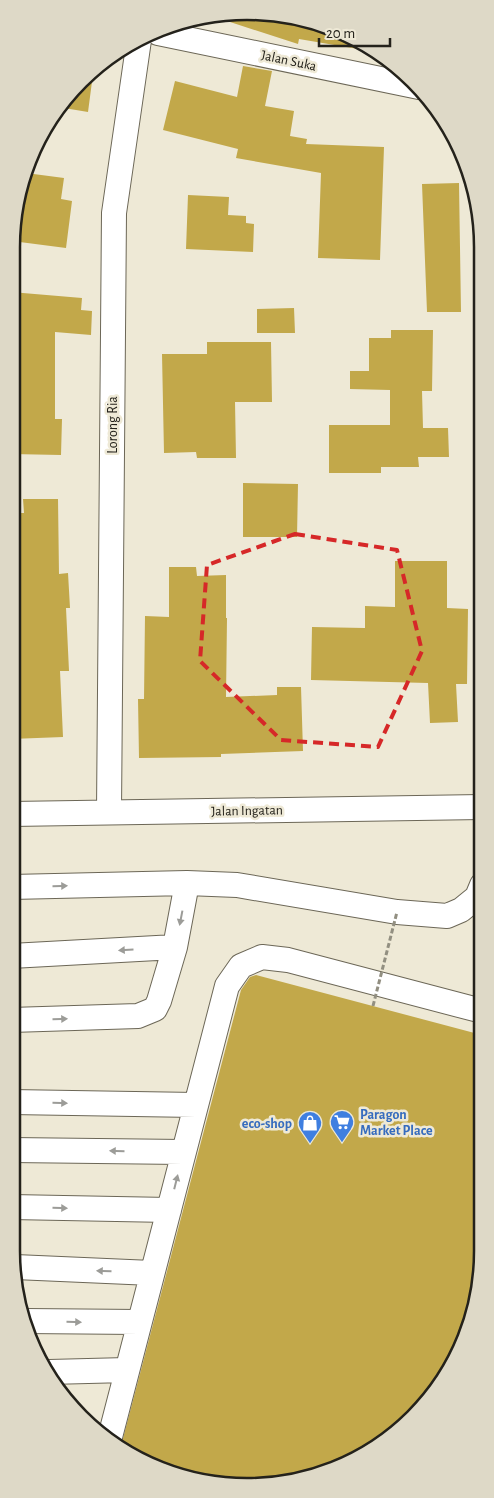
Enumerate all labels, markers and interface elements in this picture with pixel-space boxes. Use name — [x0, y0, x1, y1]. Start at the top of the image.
scale bar — [319, 15, 390, 47]
text: 20 m — [326, 26, 355, 41]
street label: Jalan Suka — [260, 48, 318, 74]
street label: Lorong Ria — [106, 396, 120, 454]
street label: Jalan Ingatan — [211, 803, 283, 819]
one-way arrow — [52, 882, 68, 890]
one-way arrow — [176, 910, 184, 926]
one-way arrow — [118, 946, 134, 954]
one-way arrow — [52, 1015, 68, 1023]
one-way arrow — [52, 1099, 68, 1107]
place label: Paragon Market Place — [360, 1108, 433, 1138]
supermarket icon: Paragon Market Place — [329, 1109, 355, 1143]
shop icon: eco-shop — [297, 1110, 323, 1144]
place label: eco-shop — [242, 1117, 292, 1131]
one-way arrow — [109, 1147, 125, 1155]
one-way arrow — [172, 1174, 180, 1189]
one-way arrow — [52, 1204, 68, 1212]
one-way arrow — [95, 1266, 111, 1274]
one-way arrow — [66, 1318, 82, 1326]

